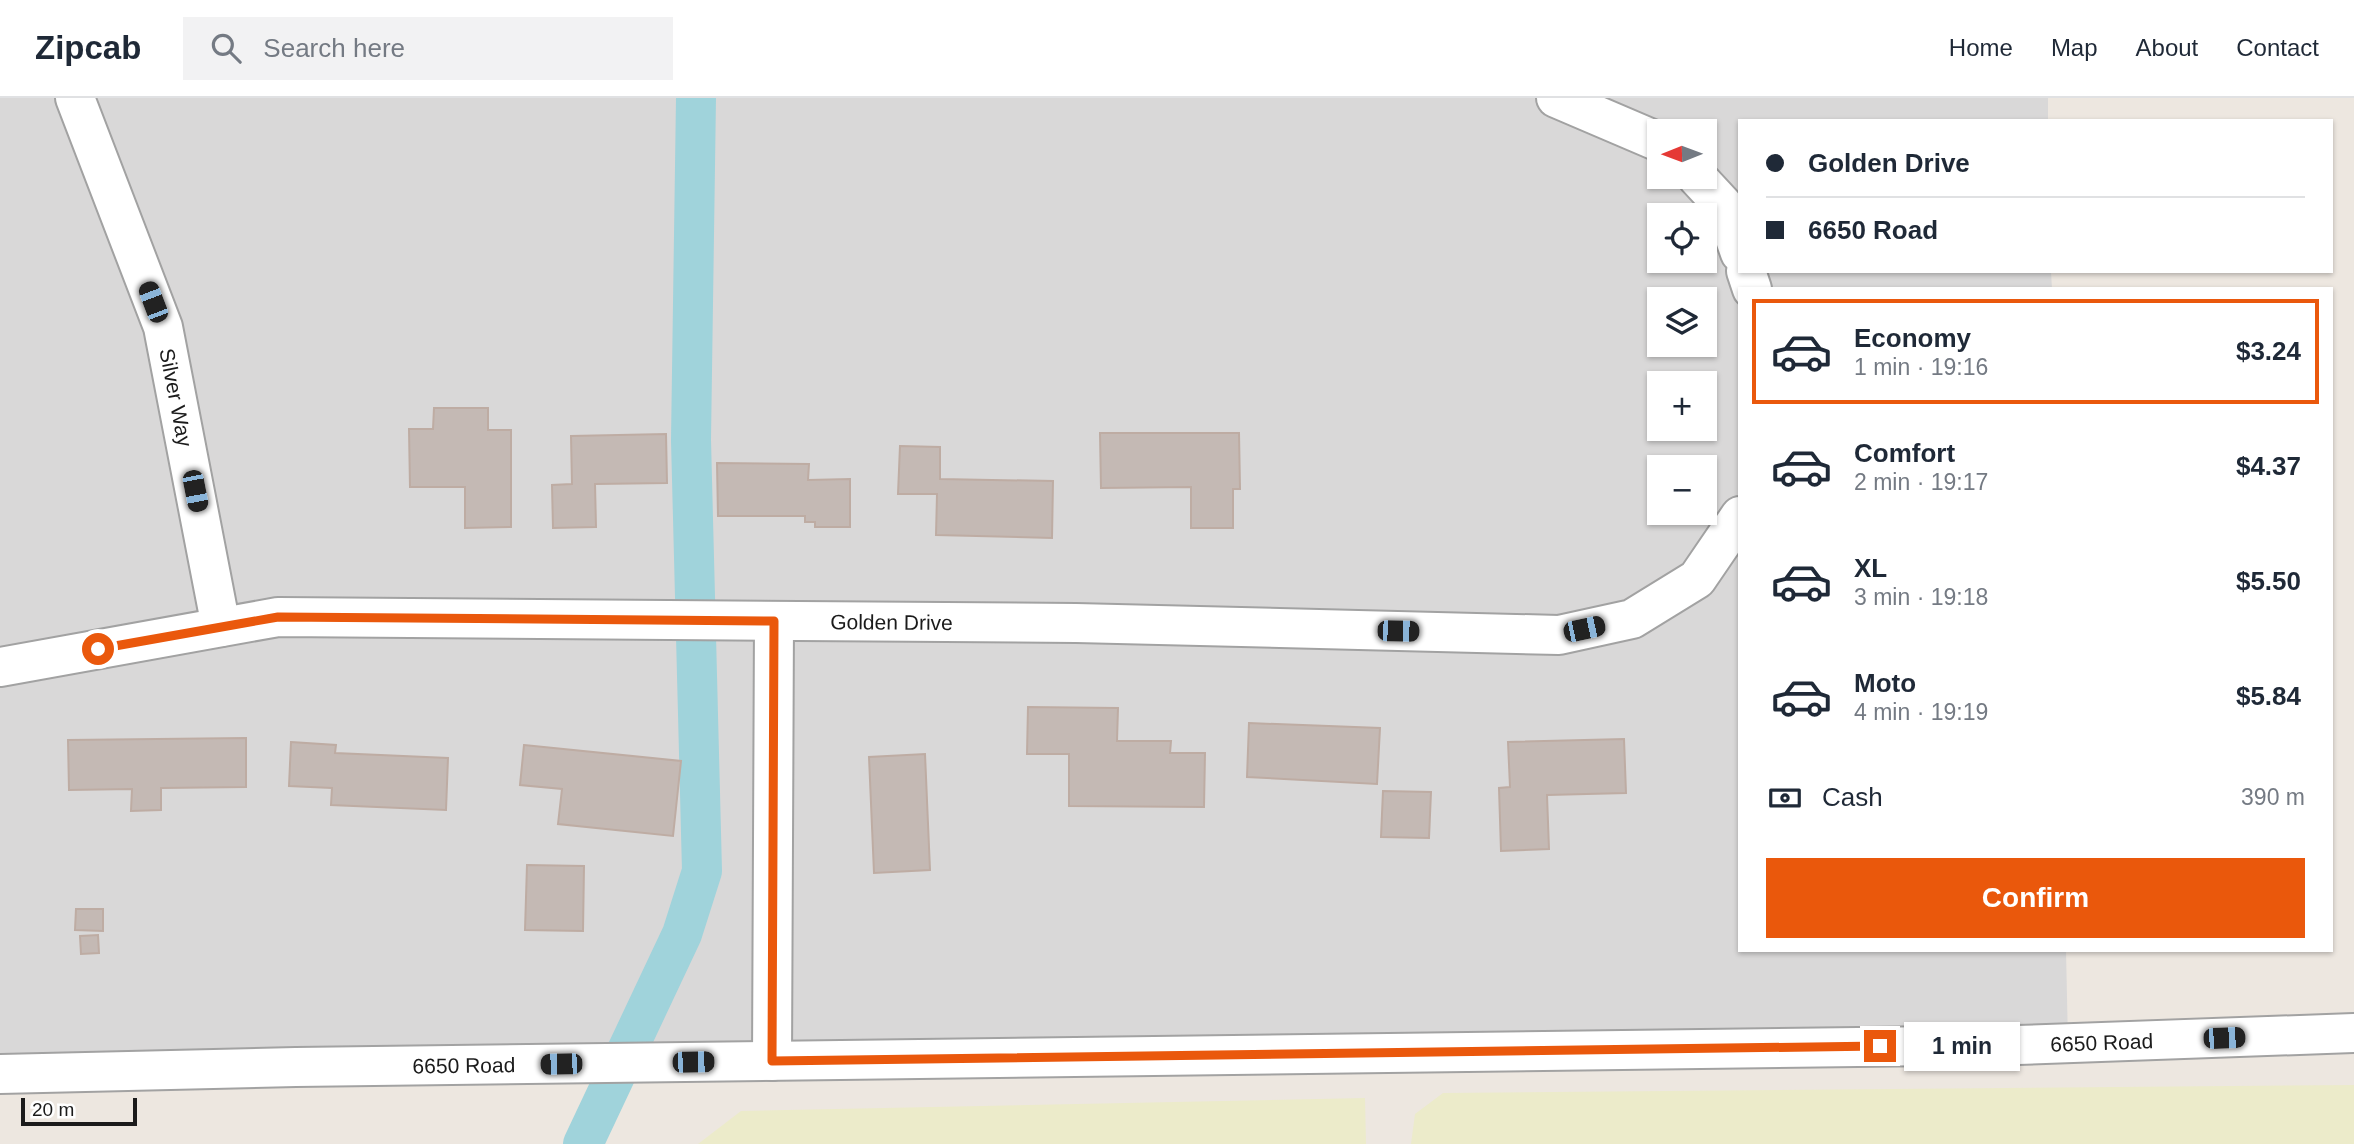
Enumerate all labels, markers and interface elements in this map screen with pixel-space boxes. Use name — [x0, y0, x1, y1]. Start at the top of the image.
search box — [183, 17, 673, 80]
text: Zipcab — [35, 29, 141, 66]
icon: search — [207, 29, 245, 67]
text: Search here — [263, 33, 405, 63]
text: Home — [1949, 34, 2013, 61]
text: Map — [2051, 34, 2098, 61]
text: About — [2136, 34, 2198, 61]
text: Contact — [2236, 34, 2319, 61]
north arrow — [1647, 119, 1717, 189]
map controls — [1647, 119, 1717, 525]
text: Golden Drive — [1808, 148, 1970, 178]
button: locate — [1647, 203, 1717, 273]
text: 6650 Road — [1808, 215, 1938, 245]
car — [136, 279, 171, 325]
button: layers — [1647, 287, 1717, 357]
icon: car — [1770, 320, 1833, 383]
text: Economy — [1854, 323, 1971, 353]
text: $3.24 — [2236, 336, 2301, 366]
street label: Silver Way — [156, 346, 197, 449]
text: 1 min · 19:16 — [1854, 354, 1988, 380]
button: + — [1647, 371, 1717, 441]
icon: car — [1770, 435, 1833, 498]
text: Comfort — [1854, 438, 1955, 468]
text: $4.37 — [2236, 451, 2301, 481]
button: − — [1647, 455, 1717, 525]
car — [181, 468, 210, 514]
text: 2 min · 19:17 — [1854, 469, 1988, 495]
icon: car — [1770, 550, 1833, 613]
text: XL — [1854, 553, 1887, 583]
text: $5.50 — [2236, 566, 2301, 596]
text: 3 min · 19:18 — [1854, 584, 1988, 610]
street label: Golden Drive — [830, 610, 953, 634]
car — [1562, 614, 1607, 644]
car — [1377, 620, 1420, 642]
route start — [82, 633, 114, 665]
icon: car — [1770, 665, 1833, 728]
text: Moto — [1854, 668, 1916, 698]
text: $5.84 — [2236, 681, 2301, 711]
text: 4 min · 19:19 — [1854, 699, 1988, 725]
icon: cash — [1766, 779, 1804, 817]
text: Cash — [1822, 782, 1883, 812]
text: 390 m — [2241, 784, 2305, 810]
button: Confirm — [1766, 858, 2305, 938]
callout: 1 min — [1904, 1021, 2020, 1070]
car — [2203, 1027, 2246, 1049]
street label: 6650 Road — [2050, 1029, 2154, 1055]
route end — [1864, 1030, 1896, 1062]
text: 1 min — [1932, 1033, 1992, 1059]
car — [672, 1051, 715, 1073]
street label: 6650 Road — [412, 1053, 515, 1077]
car — [540, 1053, 583, 1075]
scale bar — [21, 1095, 136, 1127]
text: 20 m — [32, 1099, 74, 1120]

